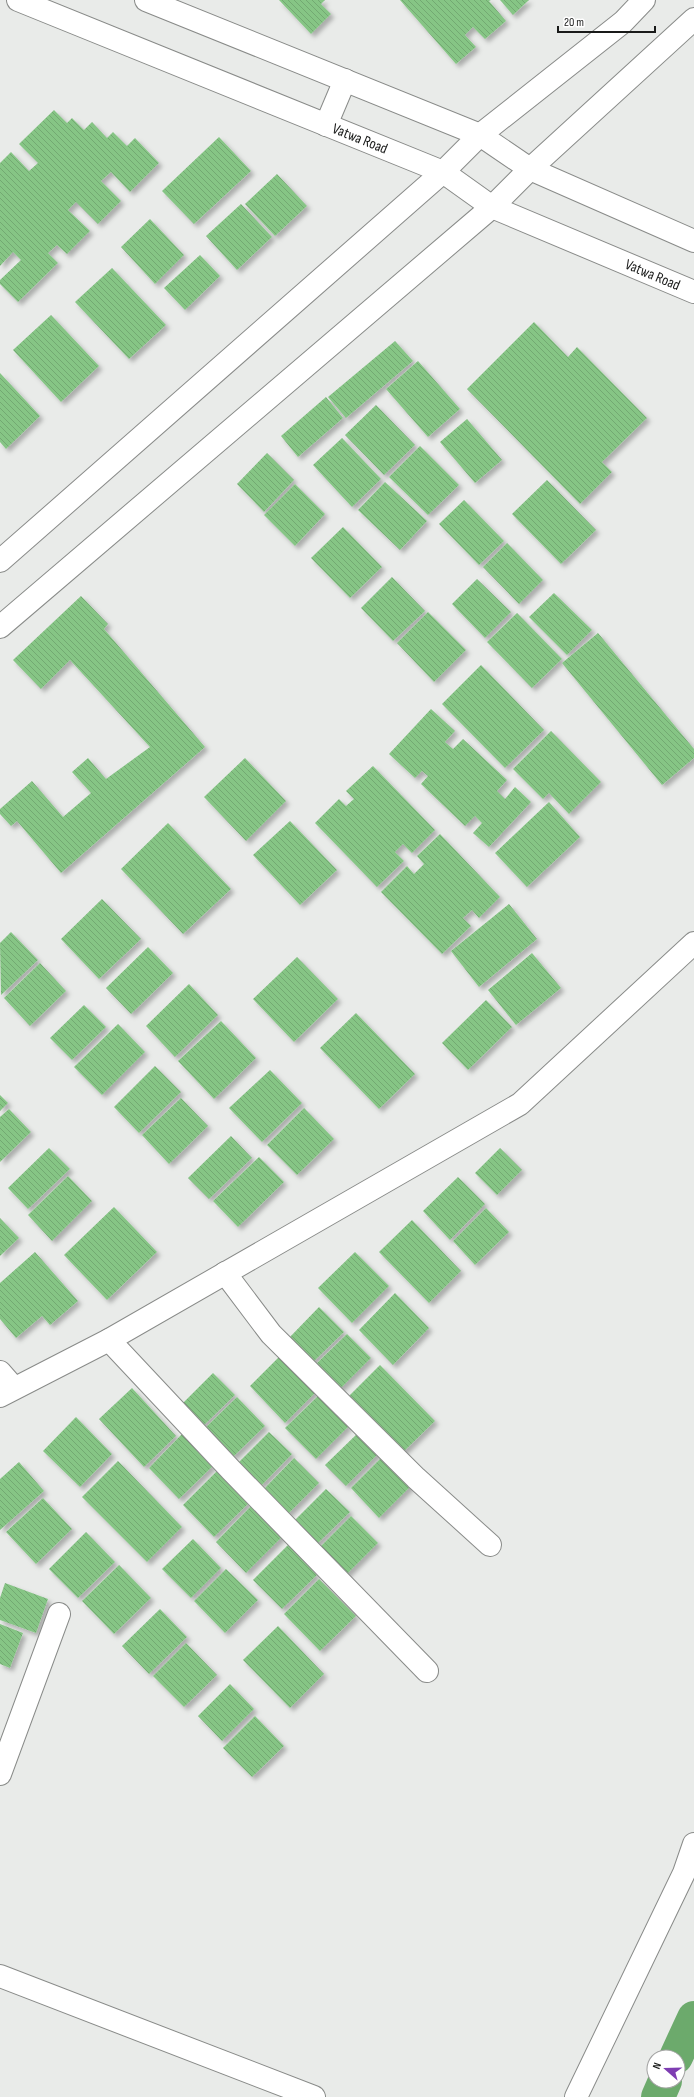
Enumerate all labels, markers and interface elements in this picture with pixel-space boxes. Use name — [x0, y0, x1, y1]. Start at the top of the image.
scale bar — [558, 8, 655, 34]
text: 20 m — [564, 15, 584, 30]
street label: Vatwa Road — [329, 119, 390, 159]
street label: Vatwa Road — [622, 255, 683, 295]
north arrow — [646, 2049, 686, 2089]
text: N — [650, 2061, 664, 2071]

